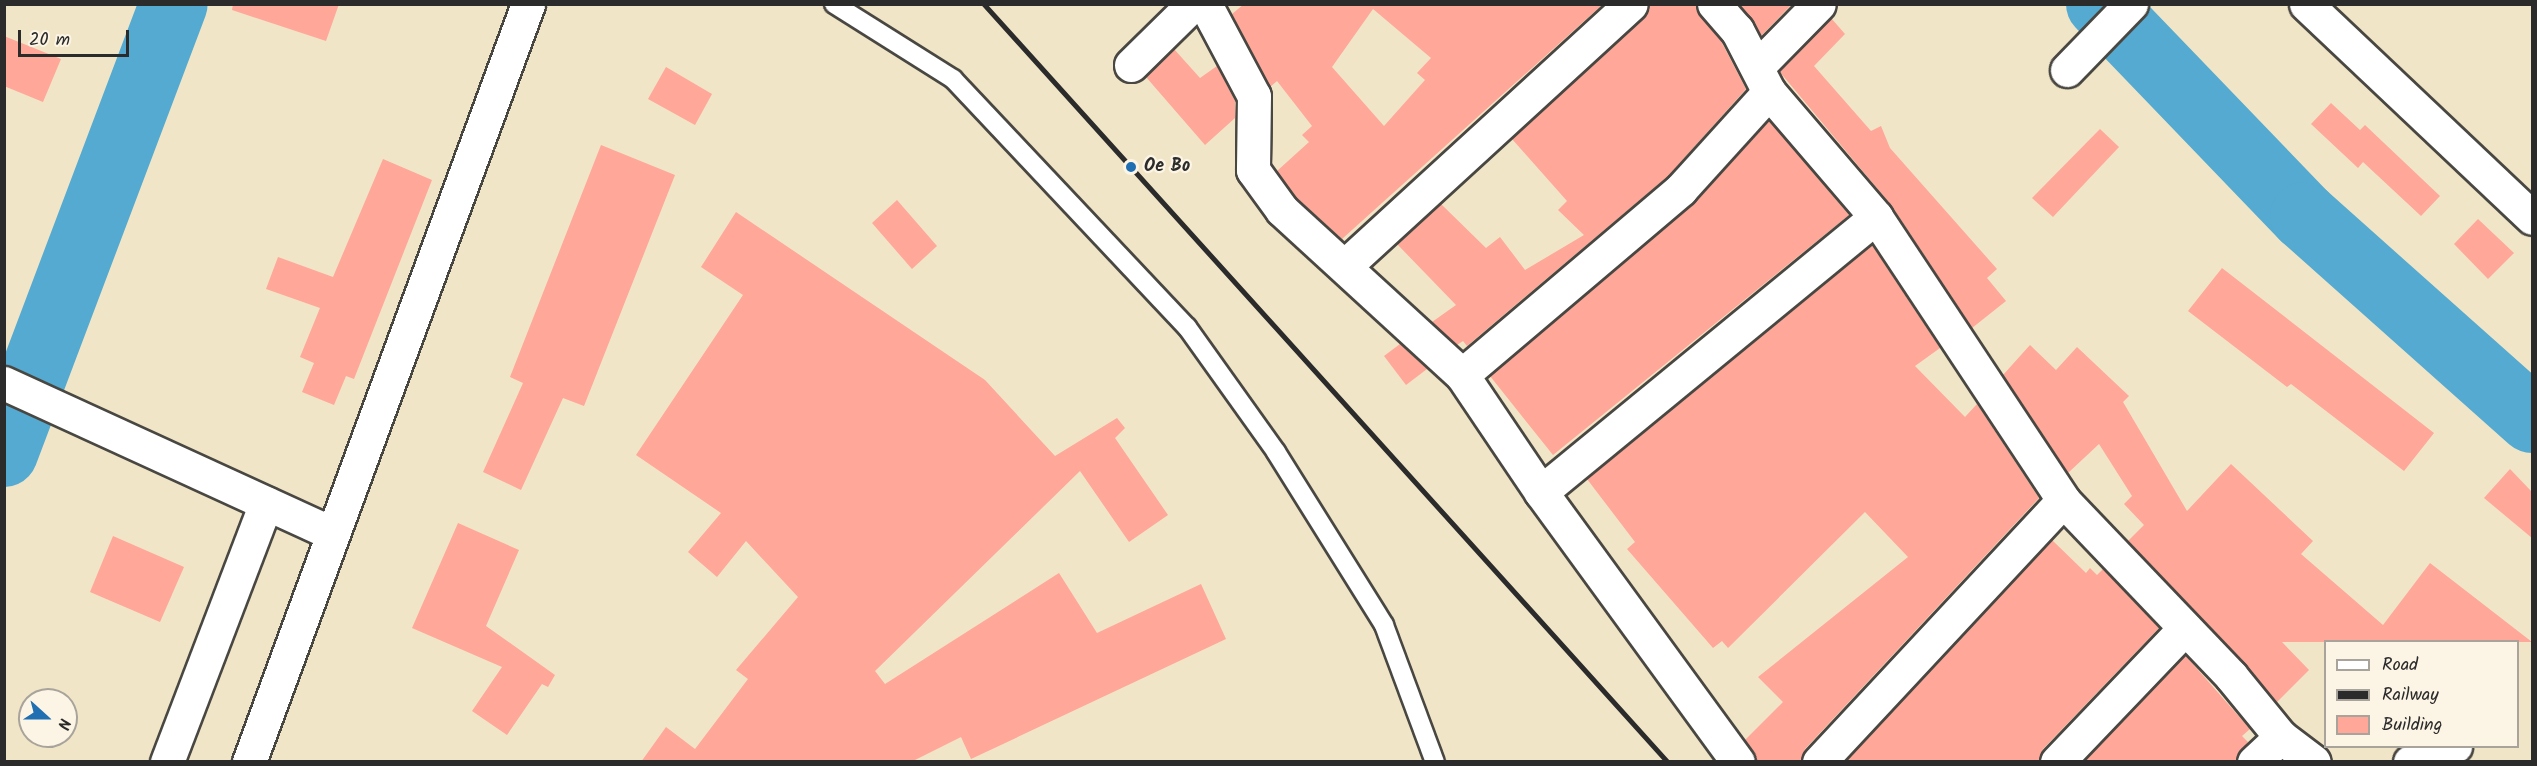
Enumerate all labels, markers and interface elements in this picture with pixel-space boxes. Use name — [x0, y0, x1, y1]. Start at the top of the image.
scale bar — [21, 18, 132, 56]
text: 20 m — [29, 26, 70, 55]
place label: Oe Bo — [1144, 156, 1190, 178]
marker: Oe Bo — [1122, 158, 1140, 176]
legend — [2324, 640, 2519, 748]
text: Road — [2382, 651, 2418, 680]
text: Railway — [2382, 681, 2439, 710]
north arrow — [18, 688, 78, 748]
text: Building — [2382, 711, 2442, 740]
text: N — [50, 715, 77, 733]

